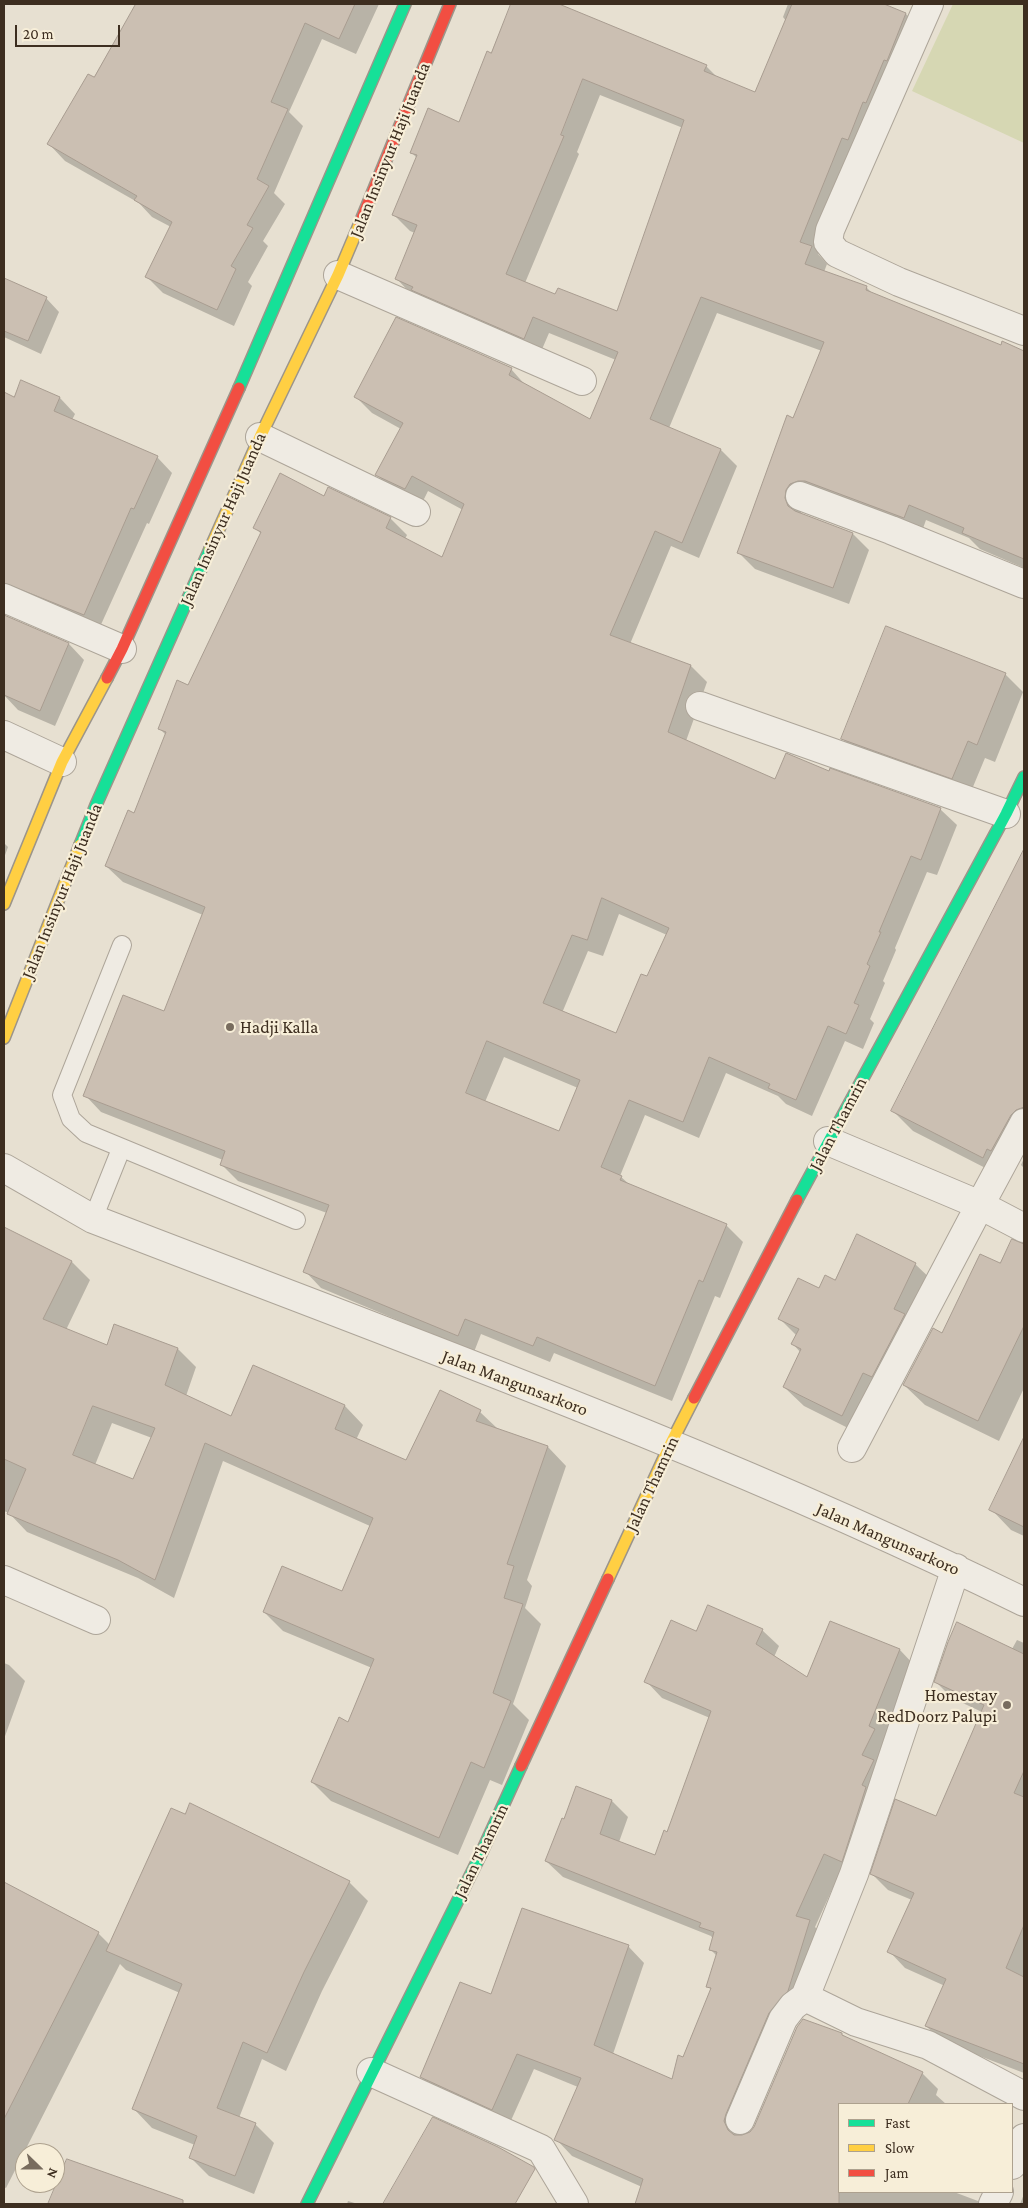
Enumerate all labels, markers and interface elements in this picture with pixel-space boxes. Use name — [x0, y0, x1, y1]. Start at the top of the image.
scale bar — [18, 15, 122, 47]
text: 20 m — [23, 26, 54, 42]
street label: Jalan Insinyur Haji Juanda — [345, 59, 435, 241]
street label: Jalan Insinyur Haji Juanda — [175, 429, 271, 609]
street label: Jalan Insinyur Haji Juanda — [17, 800, 107, 982]
place label: Hadji Kalla — [240, 1016, 318, 1038]
marker: Hadji Kalla — [224, 1021, 236, 1033]
street label: Jalan Thamrin — [804, 1074, 872, 1174]
street label: Jalan Mangunsarkoro — [439, 1345, 591, 1421]
street label: Jalan Thamrin — [620, 1433, 684, 1535]
street label: Jalan Mangunsarkoro — [813, 1498, 963, 1580]
place label: Homestay RedDoorz Palupi — [877, 1684, 997, 1726]
marker: Homestay RedDoorz Palupi — [1001, 1699, 1013, 1711]
street label: Jalan Thamrin — [449, 1800, 513, 1902]
legend — [838, 2103, 1013, 2193]
text: Fast — [885, 2115, 910, 2131]
text: Slow — [885, 2140, 914, 2156]
north arrow — [15, 2143, 65, 2193]
text: Jam — [885, 2165, 908, 2181]
text: N — [44, 2166, 62, 2181]

